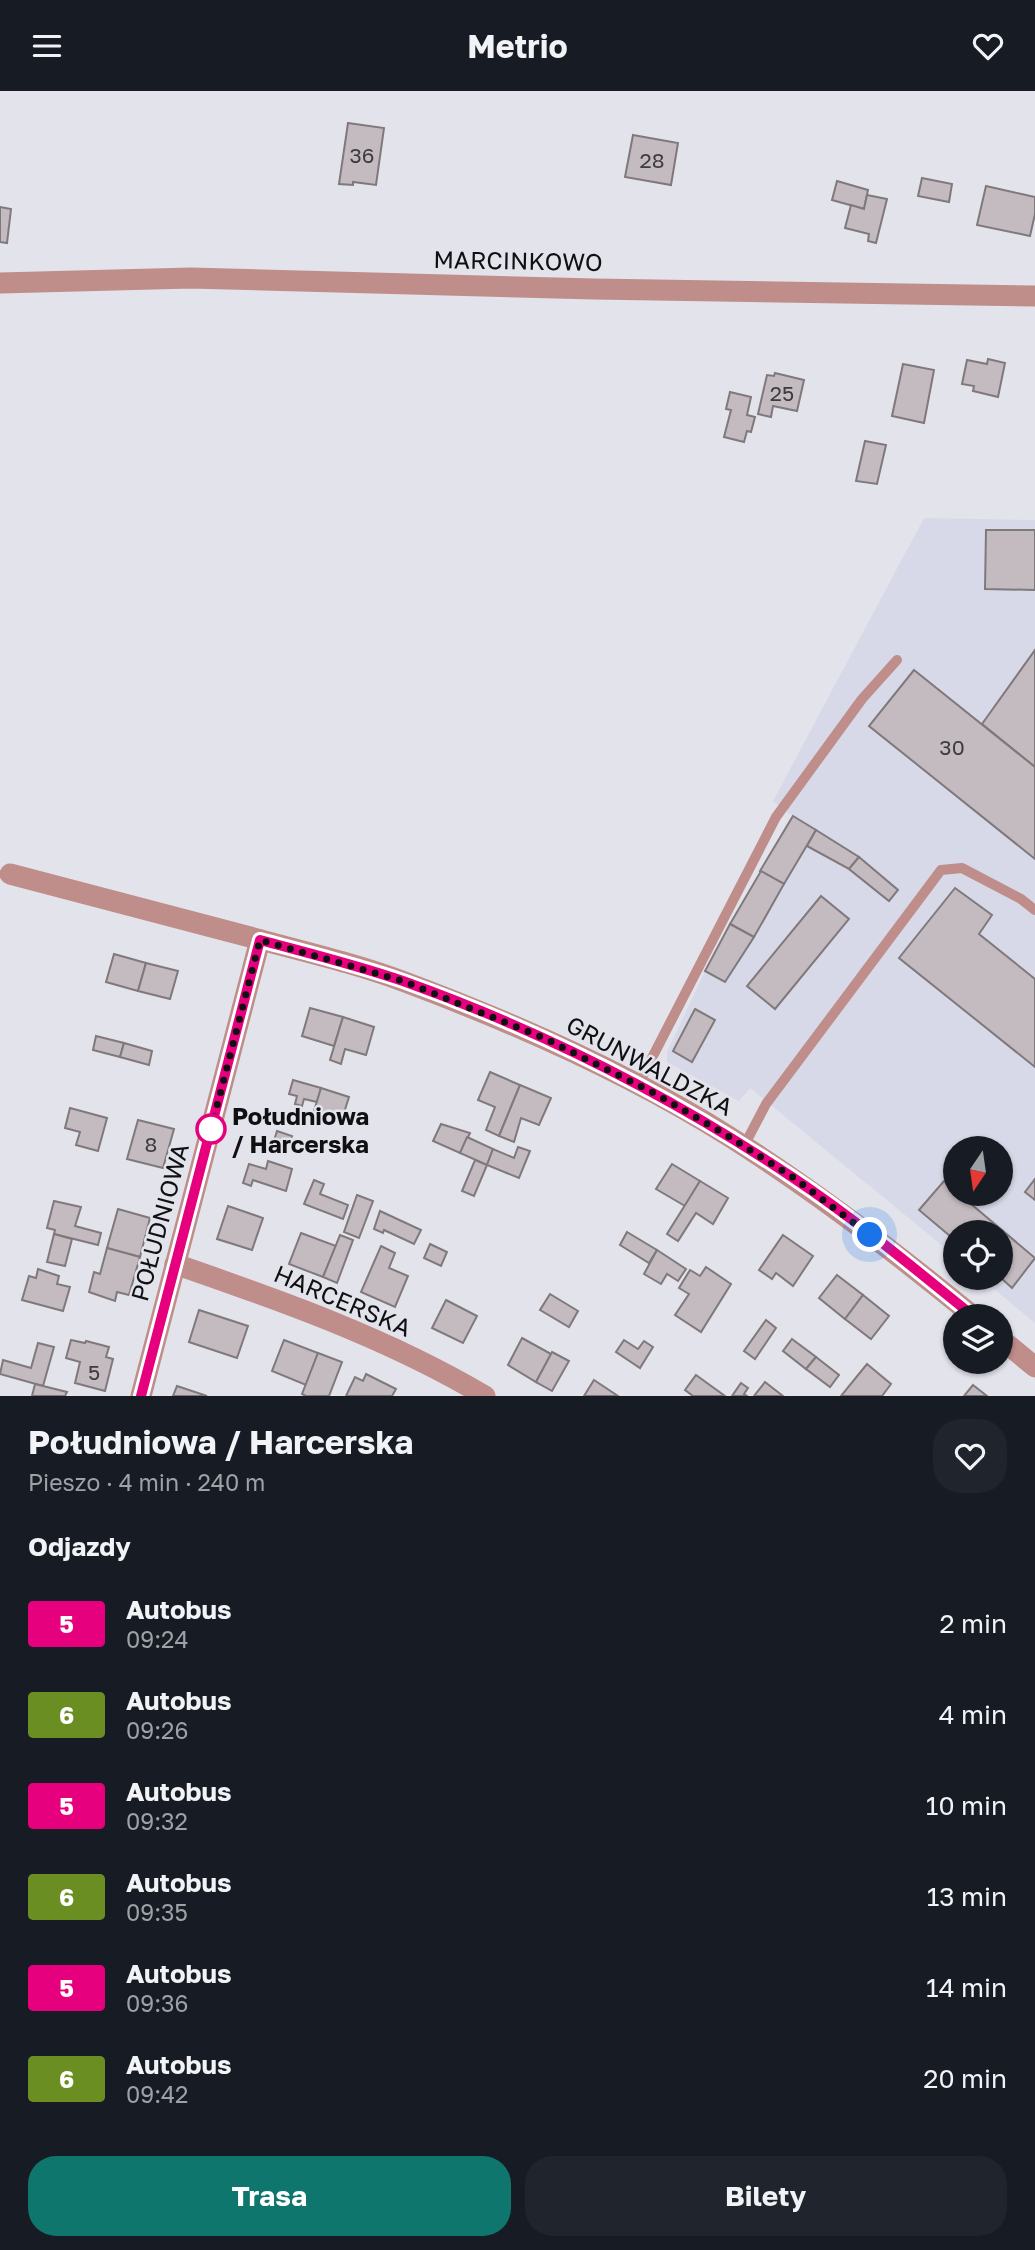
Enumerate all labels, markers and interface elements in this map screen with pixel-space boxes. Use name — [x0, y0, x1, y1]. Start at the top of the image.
icon: menu — [28, 27, 66, 65]
text: Metrio — [467, 27, 568, 65]
icon: heart — [969, 27, 1007, 65]
house number: 36 — [350, 142, 375, 168]
house number: 28 — [640, 147, 665, 173]
street label: MARCINKOWO — [433, 244, 603, 276]
house number: 25 — [770, 380, 794, 406]
house number: 30 — [939, 734, 965, 760]
street label: GRUNWALDZKA — [562, 1009, 738, 1121]
place label: Południowa / Harcerska — [232, 1101, 369, 1158]
marker: Południowa / Harcerska — [196, 1114, 226, 1144]
house number: 8 — [145, 1131, 157, 1157]
north arrow — [943, 1136, 1013, 1206]
map controls — [943, 1136, 1013, 1374]
street label: POŁUDNIOWA — [124, 1140, 194, 1304]
your location — [852, 1217, 887, 1252]
button: locate — [943, 1220, 1013, 1290]
street label: HARCERSKA — [270, 1258, 416, 1342]
button: layers — [943, 1304, 1013, 1374]
house number: 5 — [88, 1359, 100, 1385]
button: heart — [933, 1419, 1007, 1493]
text: Południowa / Harcerska — [28, 1422, 413, 1461]
text: Pieszo · 4 min · 240 m — [28, 1468, 265, 1496]
text: Odjazdy — [28, 1531, 131, 1562]
text: Autobus — [126, 1594, 232, 1625]
text: 2 min — [939, 1608, 1007, 1639]
text: 5 — [59, 1609, 74, 1638]
text: 09:24 — [126, 1625, 188, 1653]
text: Autobus — [126, 1685, 232, 1716]
text: 4 min — [939, 1699, 1007, 1730]
text: 6 — [59, 1700, 74, 1729]
text: 09:26 — [126, 1716, 188, 1744]
text: Autobus — [126, 1776, 232, 1807]
text: 10 min — [926, 1790, 1007, 1821]
text: 5 — [59, 1791, 74, 1820]
text: 09:32 — [126, 1807, 188, 1835]
text: Autobus — [126, 1867, 232, 1898]
text: 13 min — [927, 1881, 1007, 1912]
text: 6 — [59, 1882, 74, 1911]
text: 09:35 — [126, 1898, 188, 1926]
text: Autobus — [126, 1958, 232, 1989]
text: 14 min — [926, 1972, 1007, 2003]
text: 5 — [59, 1973, 74, 2002]
text: 09:36 — [126, 1989, 188, 2017]
text: Autobus — [126, 2049, 232, 2080]
text: 20 min — [923, 2063, 1007, 2094]
text: 6 — [59, 2064, 74, 2093]
text: 09:42 — [126, 2080, 188, 2108]
button: Trasa — [28, 2156, 511, 2236]
button: Bilety — [525, 2156, 1007, 2236]

